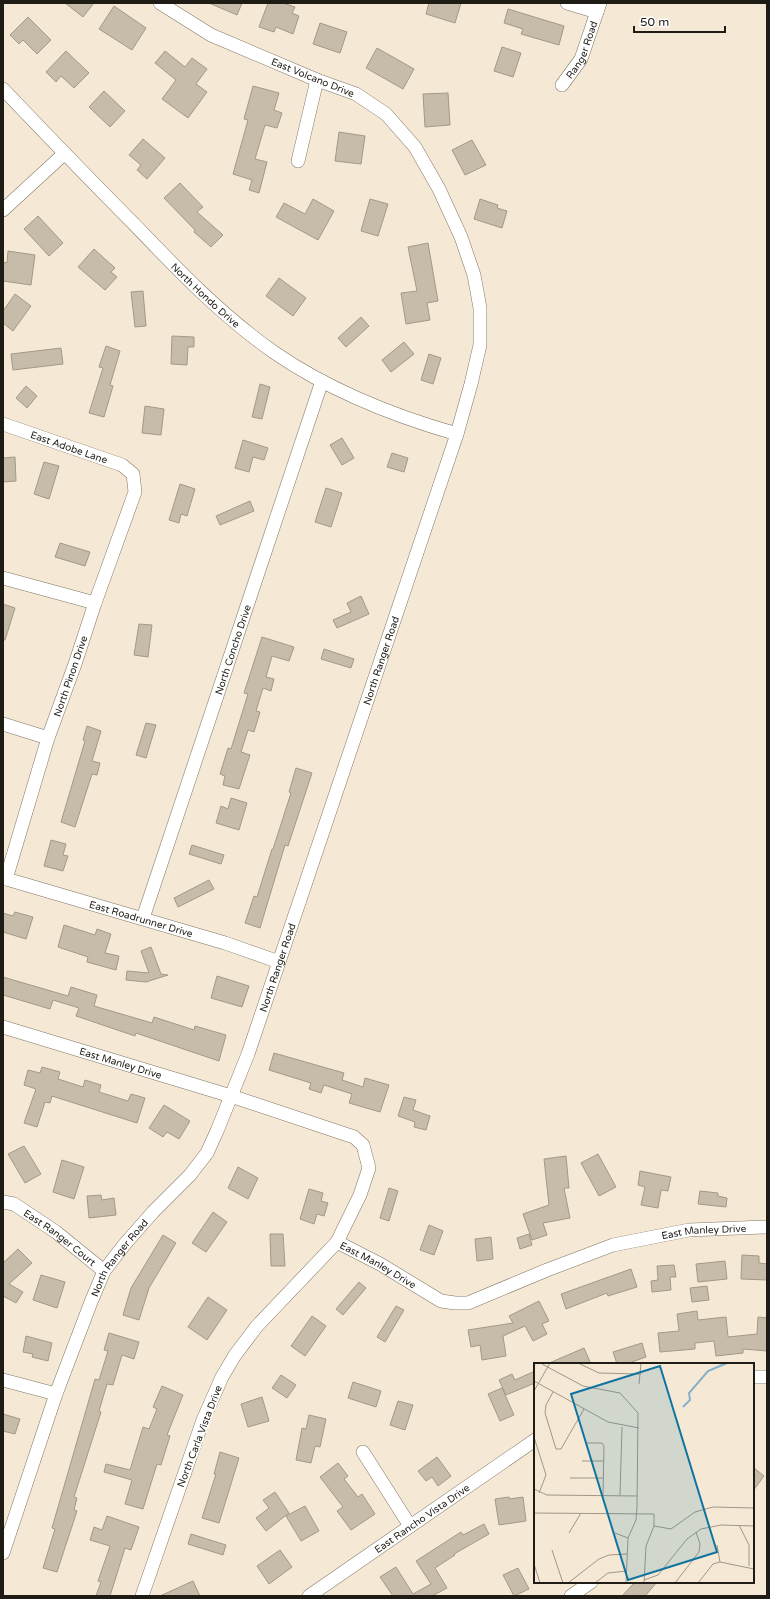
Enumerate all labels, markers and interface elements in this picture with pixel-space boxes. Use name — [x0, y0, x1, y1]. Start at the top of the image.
scale bar — [634, 8, 725, 34]
text: 50 m — [640, 15, 669, 29]
street label: Ranger Road — [564, 19, 600, 81]
street label: East Volcano Drive — [269, 56, 356, 100]
street label: North Hondo Drive — [168, 261, 242, 331]
street label: East Adobe Lane — [29, 429, 109, 467]
street label: North Concho Drive — [213, 603, 254, 696]
street label: North Ranger Road — [361, 615, 402, 707]
street label: North Pinon Drive — [51, 634, 91, 718]
street label: East Roadrunner Drive — [88, 899, 194, 940]
street label: North Ranger Road — [258, 922, 299, 1014]
street label: East Manley Drive — [78, 1045, 163, 1082]
street label: East Ranger Court — [21, 1207, 98, 1269]
street label: North Ranger Road — [89, 1217, 151, 1299]
street label: East Manley Drive — [660, 1223, 747, 1242]
street label: East Manley Drive — [338, 1240, 418, 1292]
inset map — [534, 1363, 754, 1583]
street label: North Carla Vista Drive — [175, 1383, 225, 1489]
street label: East Rancho Vista Drive — [372, 1482, 472, 1556]

